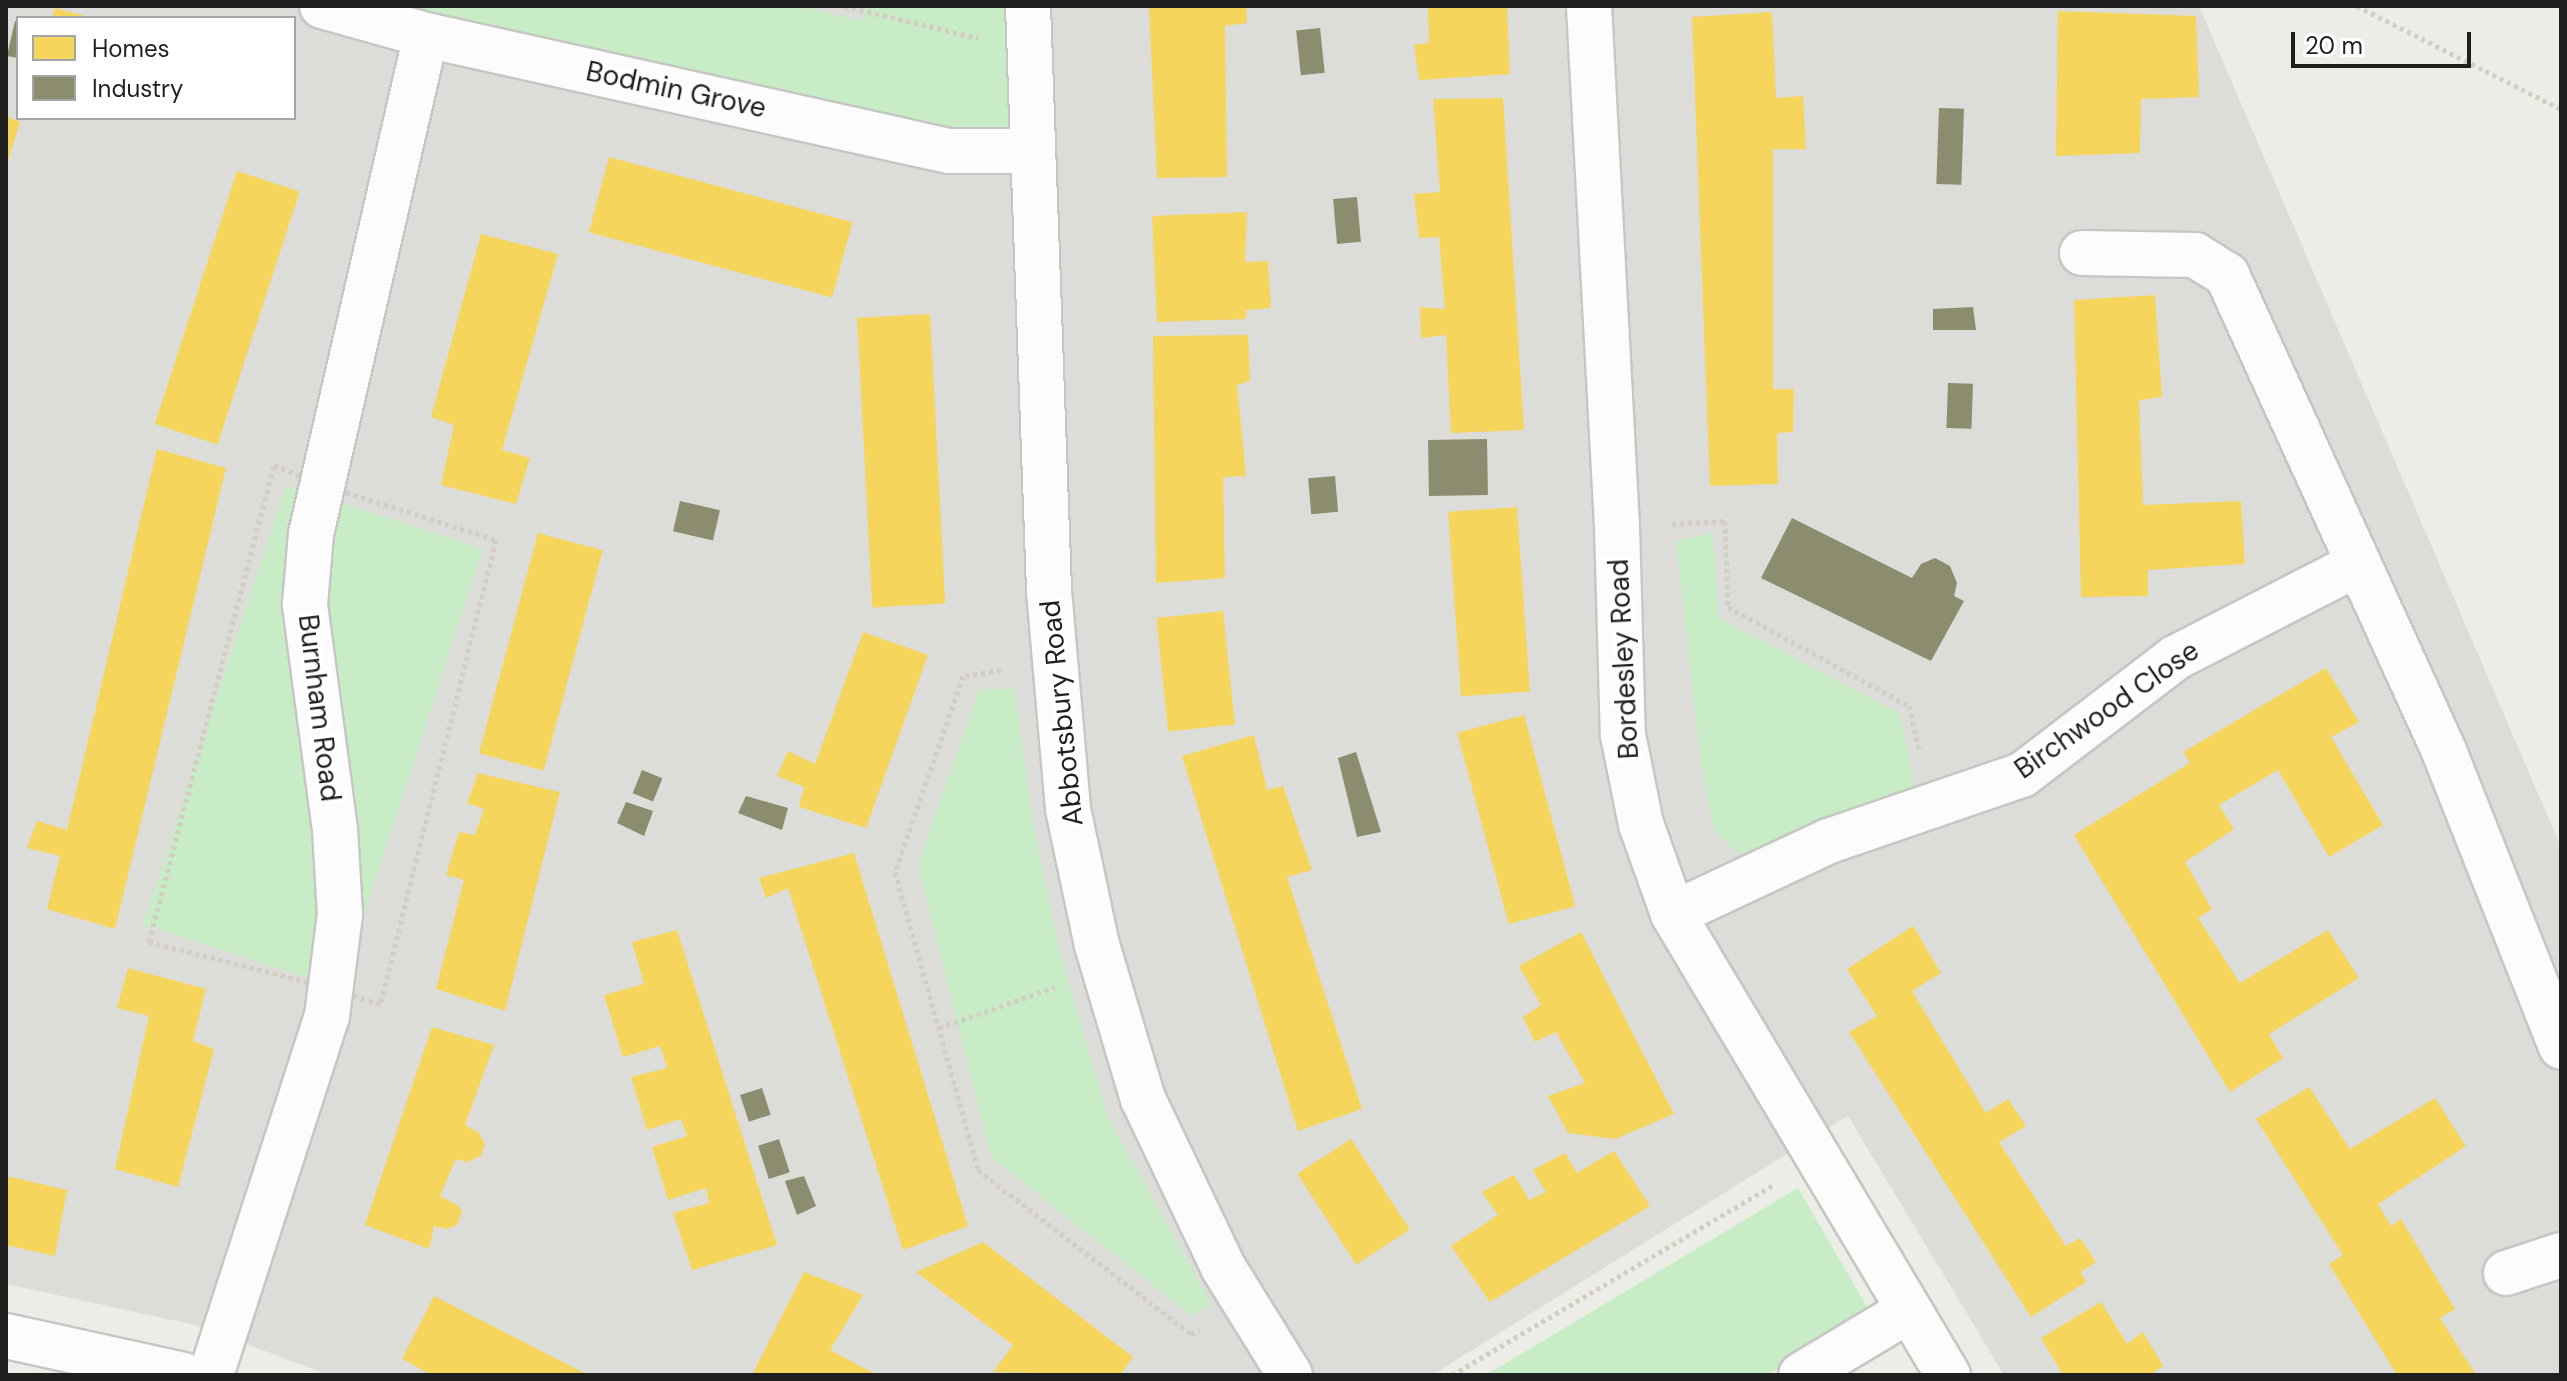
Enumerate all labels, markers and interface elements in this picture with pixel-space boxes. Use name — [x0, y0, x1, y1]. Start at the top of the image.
legend — [16, 16, 296, 120]
scale bar — [2295, 16, 2475, 66]
text: 20 m — [2305, 30, 2363, 61]
text: Homes — [92, 33, 170, 64]
street label: Bodmin Grove — [583, 55, 769, 125]
text: Industry — [92, 73, 183, 104]
street label: Bordesley Road — [1602, 558, 1646, 760]
street label: Abbotsbury Road — [1033, 598, 1091, 828]
street label: Burnham Road — [291, 613, 347, 803]
street label: Birchwood Close — [2008, 634, 2206, 786]

